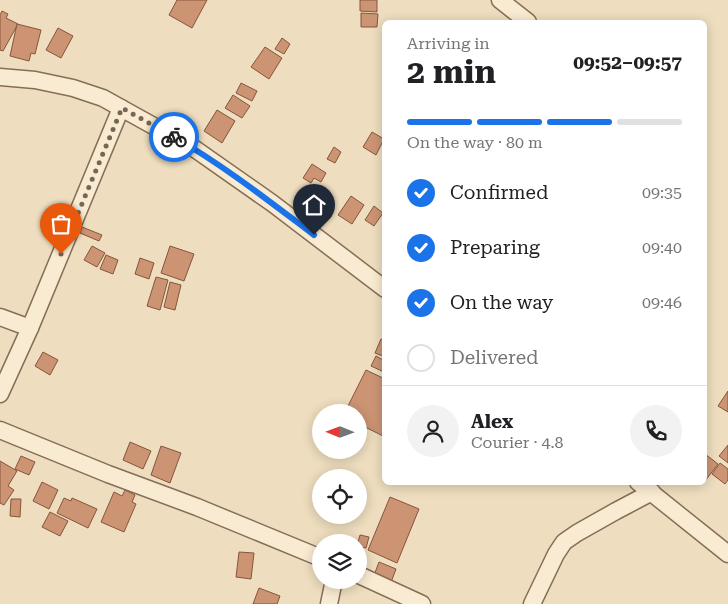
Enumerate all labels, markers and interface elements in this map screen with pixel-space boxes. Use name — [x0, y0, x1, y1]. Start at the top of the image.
text: Arriving in — [407, 34, 490, 53]
text: 09:52–09:57 — [573, 51, 682, 74]
text: 2 min — [407, 53, 496, 91]
courier — [149, 112, 199, 162]
icon: bike — [160, 123, 188, 151]
text: On the way · 80 m — [407, 133, 543, 152]
icon: check — [407, 179, 435, 207]
text: Confirmed — [450, 181, 548, 204]
text: 09:35 — [642, 183, 682, 202]
pin — [293, 184, 335, 235]
icon: home — [300, 191, 328, 219]
pin — [40, 203, 82, 254]
icon: bag — [47, 210, 75, 238]
icon: check — [407, 234, 435, 262]
text: Preparing — [450, 236, 540, 259]
text: 09:40 — [642, 238, 682, 257]
icon: check — [407, 289, 435, 317]
text: On the way — [450, 291, 553, 314]
text: 09:46 — [642, 293, 682, 312]
text: Delivered — [450, 346, 538, 369]
north arrow — [312, 404, 368, 459]
map controls — [312, 404, 367, 589]
button: person — [407, 405, 459, 457]
button: phone — [630, 405, 682, 457]
text: Alex — [471, 410, 513, 433]
text: Courier · 4.8 — [471, 433, 564, 452]
button: locate — [312, 469, 367, 524]
button: layers — [312, 534, 367, 589]

